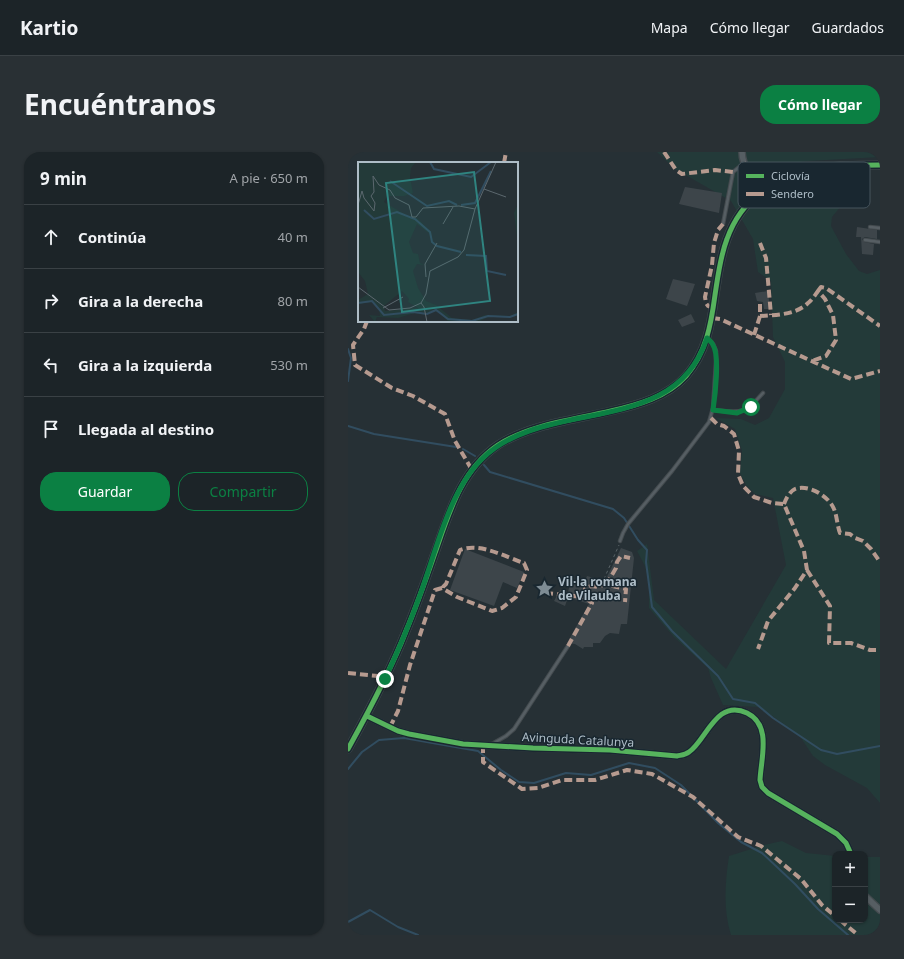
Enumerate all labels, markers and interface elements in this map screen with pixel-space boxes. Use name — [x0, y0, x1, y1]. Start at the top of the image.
text: Kartio — [20, 15, 78, 41]
text: Mapa — [651, 18, 688, 37]
text: Cómo llegar — [710, 18, 790, 37]
text: Guardados — [812, 18, 884, 37]
text: Encuéntranos — [24, 85, 216, 123]
button: Cómo llegar — [760, 85, 880, 124]
inset map — [358, 162, 518, 322]
legend — [738, 162, 870, 208]
text: 9 min — [40, 167, 87, 190]
text: Ciclovía — [771, 168, 810, 183]
text: A pie · 650 m — [230, 169, 308, 187]
text: Sendero — [771, 186, 814, 201]
icon: ahead — [40, 226, 62, 248]
text: Continúa — [78, 227, 146, 247]
text: 40 m — [278, 228, 308, 246]
icon: right — [40, 290, 62, 312]
text: Gira a la derecha — [78, 291, 203, 311]
text: 80 m — [278, 292, 308, 310]
icon: left — [40, 354, 62, 376]
text: Gira a la izquierda — [78, 355, 212, 375]
text: 530 m — [270, 356, 308, 374]
route start — [742, 398, 760, 416]
icon: arrive — [40, 418, 62, 440]
text: Llegada al destino — [78, 419, 214, 439]
button: Guardar — [40, 472, 170, 511]
button: Compartir — [178, 472, 308, 511]
place label: Vil·la romana de Vilauba — [558, 573, 637, 604]
place icon: Vil·la romana de Vilauba — [535, 579, 555, 599]
route end — [376, 670, 394, 688]
street label: Avinguda Catalunya — [521, 728, 635, 751]
map controls — [832, 851, 868, 923]
button: + — [832, 851, 868, 887]
button: − — [832, 887, 868, 923]

